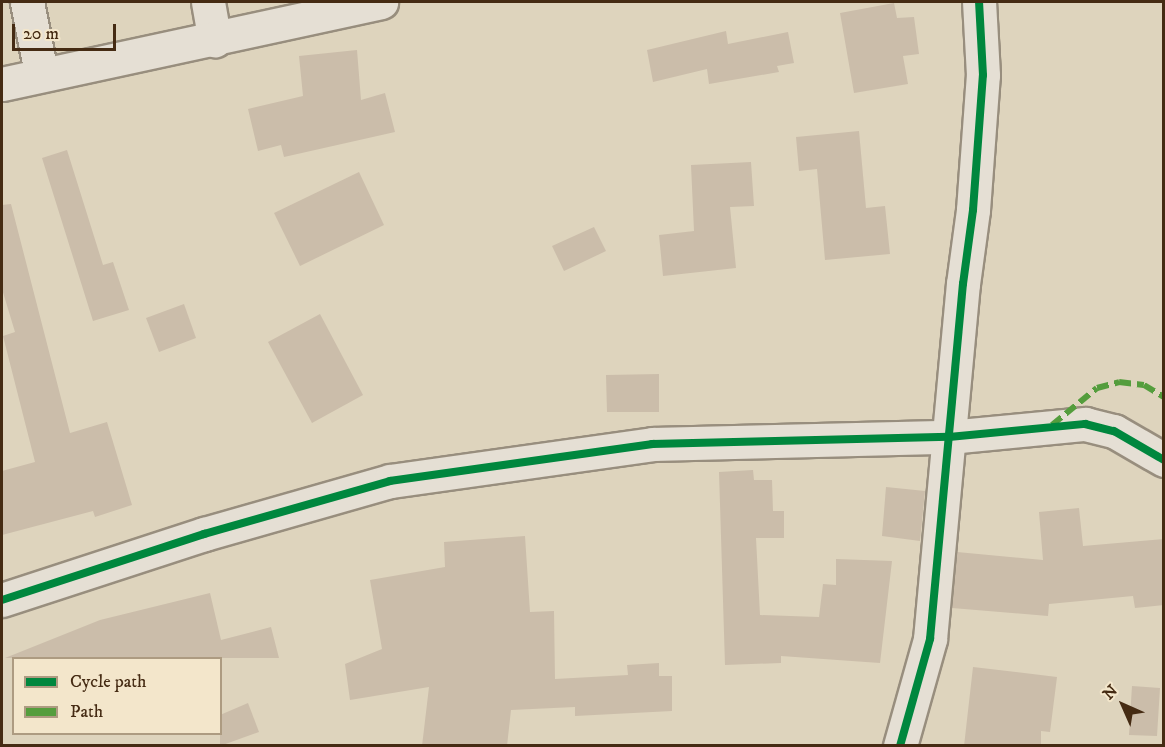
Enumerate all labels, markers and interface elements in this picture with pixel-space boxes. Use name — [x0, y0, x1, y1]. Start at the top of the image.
scale bar — [15, 12, 118, 50]
text: 20 m — [23, 23, 59, 45]
legend — [12, 657, 222, 735]
text: Cycle path — [70, 671, 147, 693]
north arrow — [1093, 675, 1153, 735]
text: N — [1099, 681, 1122, 704]
text: Path — [70, 701, 103, 723]

